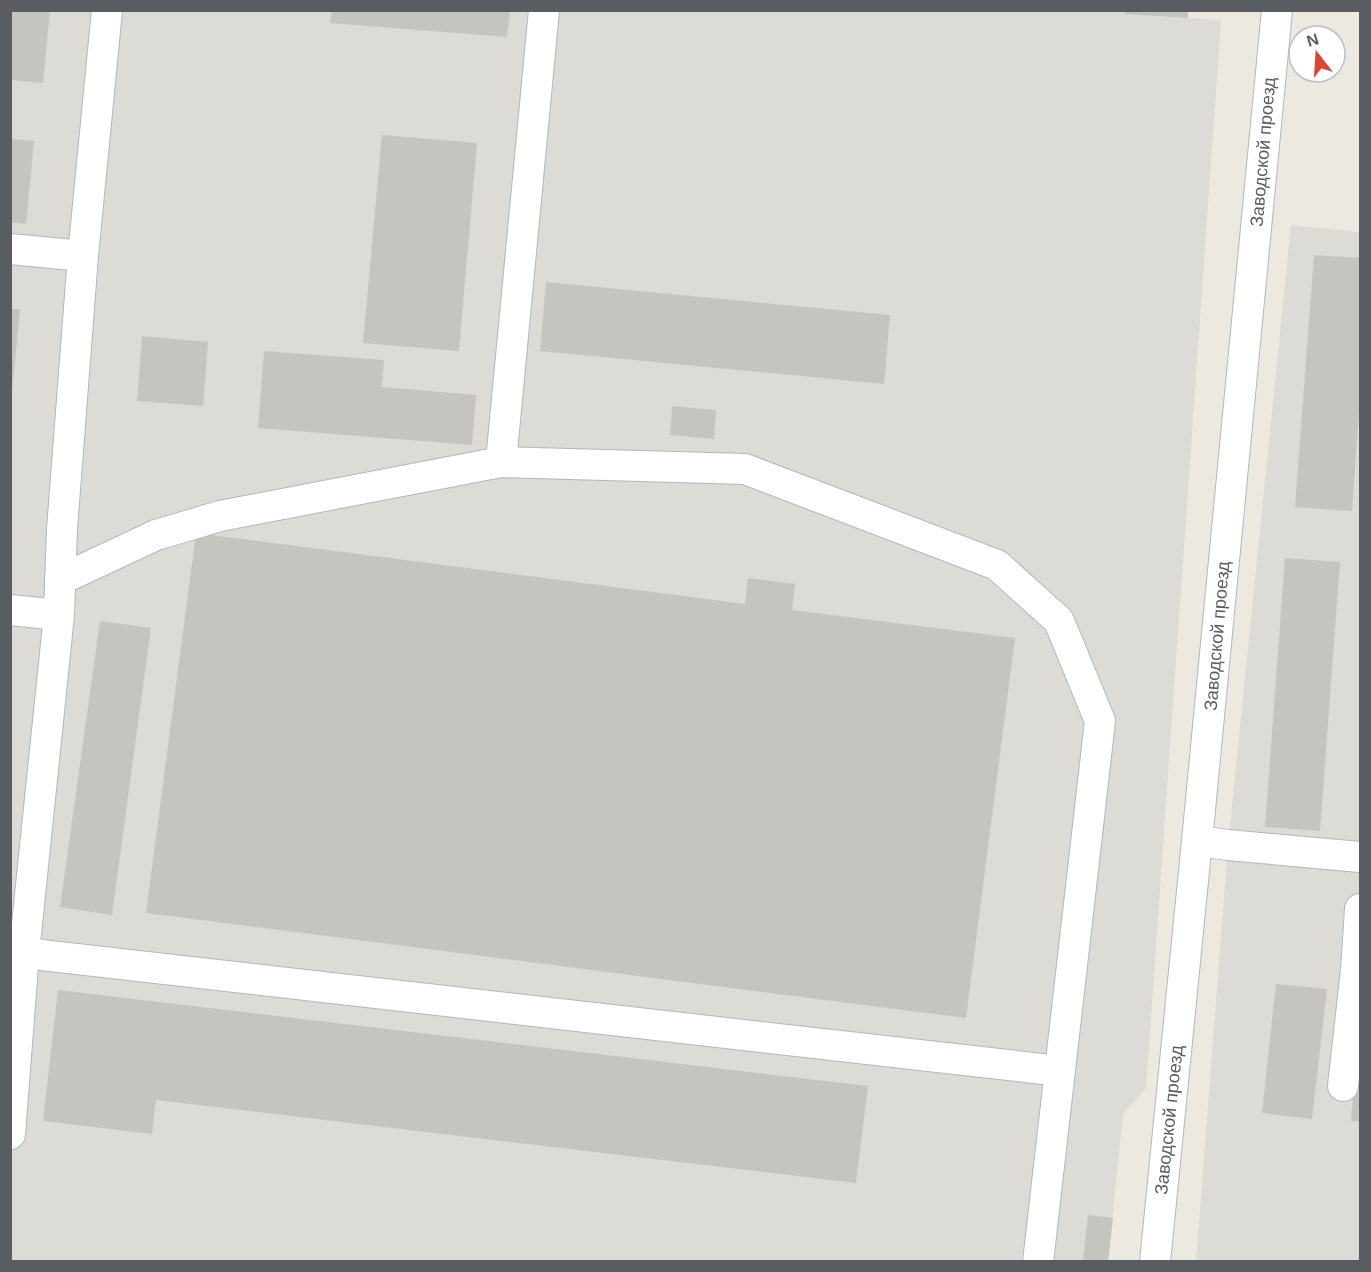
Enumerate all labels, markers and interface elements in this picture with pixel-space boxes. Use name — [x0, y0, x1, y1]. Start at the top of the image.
north arrow — [1287, 24, 1347, 84]
text: N — [1305, 30, 1321, 50]
street label: Заводской проезд — [1246, 76, 1280, 228]
street label: Заводской проезд — [1200, 560, 1234, 712]
street label: Заводской проезд — [1151, 1044, 1187, 1196]

